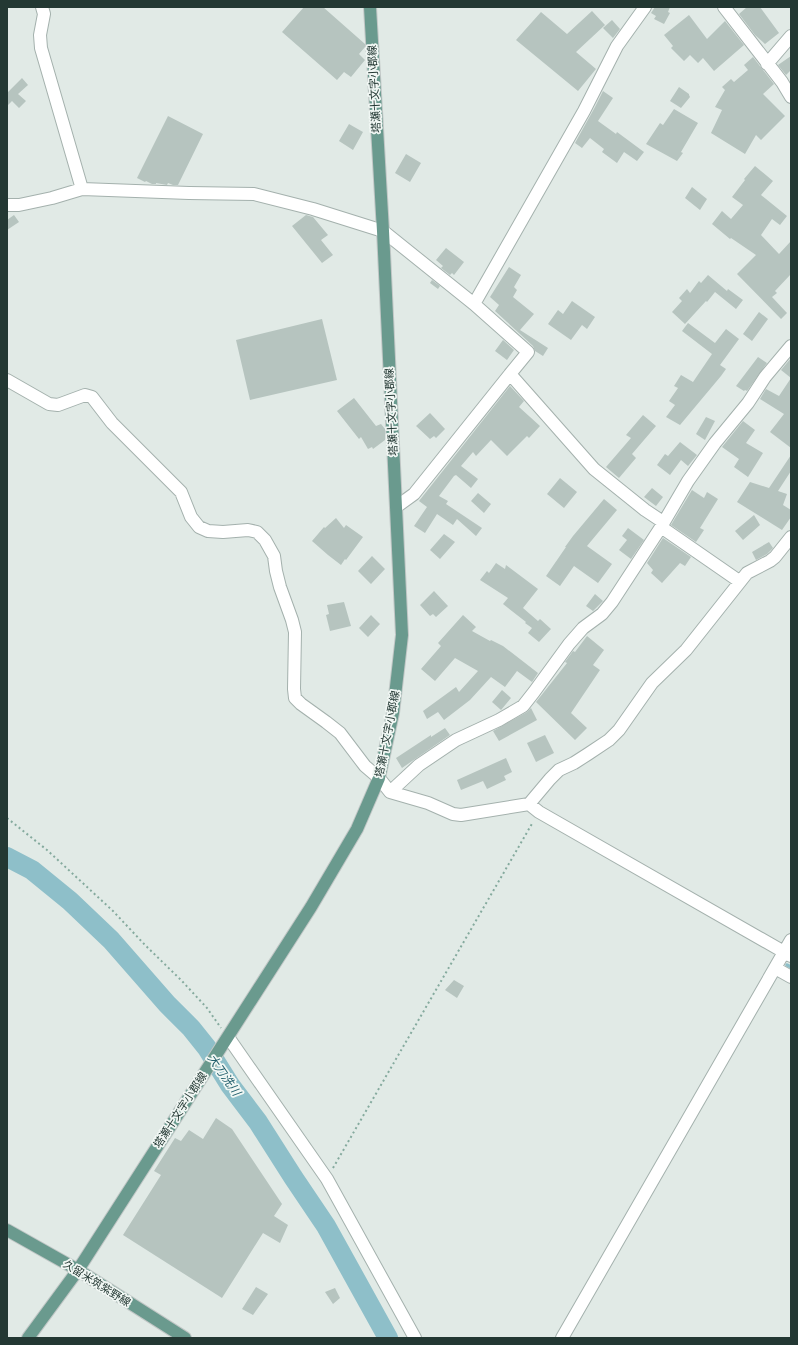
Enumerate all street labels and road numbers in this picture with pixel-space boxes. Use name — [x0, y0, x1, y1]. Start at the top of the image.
street label: 塔瀬十文字小郡線 — [366, 45, 383, 133]
street label: 塔瀬十文字小郡線 — [383, 368, 400, 456]
street label: 塔瀬十文字小郡線 — [373, 690, 402, 779]
street label: 塔瀬十文字小郡線 — [151, 1070, 210, 1151]
street label: 久留米筑紫野線 — [61, 1258, 133, 1309]

